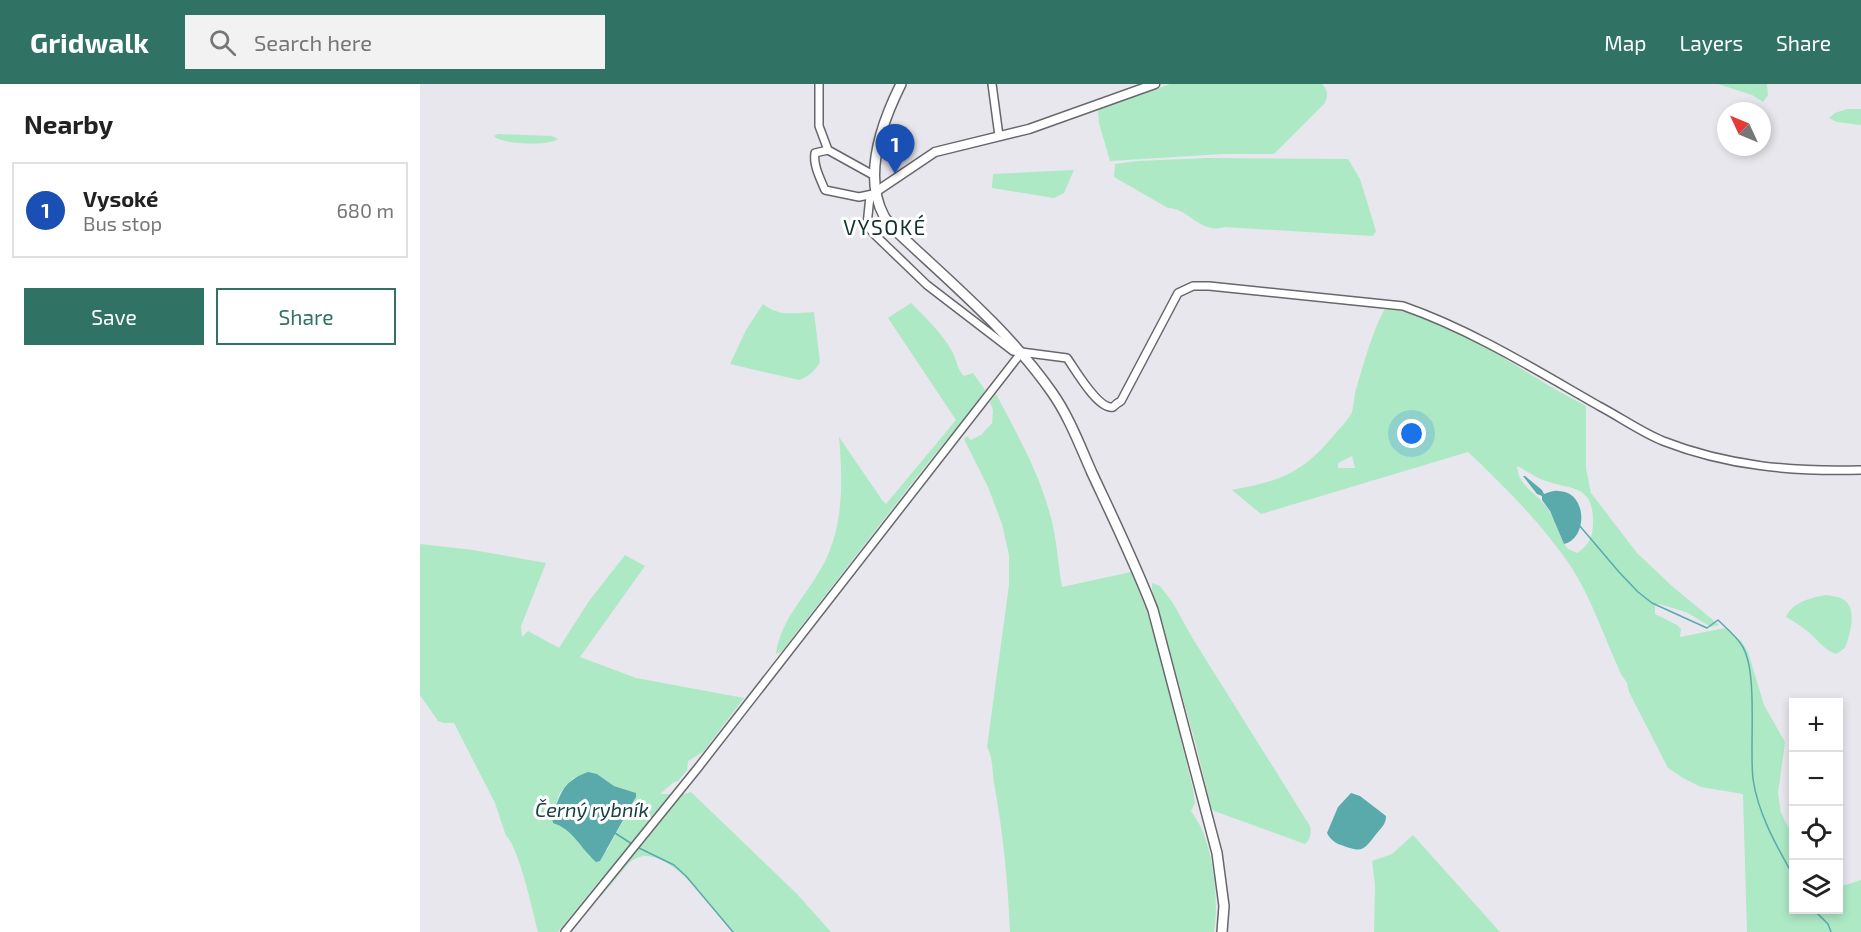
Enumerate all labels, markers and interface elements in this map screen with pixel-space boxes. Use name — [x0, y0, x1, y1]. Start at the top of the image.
search box — [185, 15, 605, 69]
text: Gridwalk — [30, 25, 149, 59]
icon: search — [206, 26, 239, 59]
text: Search here — [254, 29, 372, 55]
text: Map — [1604, 30, 1646, 55]
text: Layers — [1679, 30, 1743, 55]
text: Share — [1776, 30, 1831, 55]
north arrow — [1717, 102, 1771, 156]
text: Nearby — [24, 108, 113, 139]
pin: 1 — [876, 124, 914, 174]
text: Vysoké — [83, 185, 158, 211]
text: 1 — [41, 198, 50, 222]
text: 680 m — [336, 198, 394, 222]
text: Bus stop — [83, 211, 162, 235]
district label: VYSOKÉ — [843, 214, 927, 239]
button: Save — [24, 288, 204, 345]
button: Share — [216, 288, 396, 345]
your location — [1397, 419, 1426, 448]
map controls — [1789, 698, 1843, 914]
button: + — [1789, 698, 1843, 752]
button: − — [1789, 752, 1843, 806]
water label: Černý rybník — [535, 797, 649, 822]
button: locate — [1789, 806, 1843, 860]
button: layers — [1789, 860, 1843, 914]

